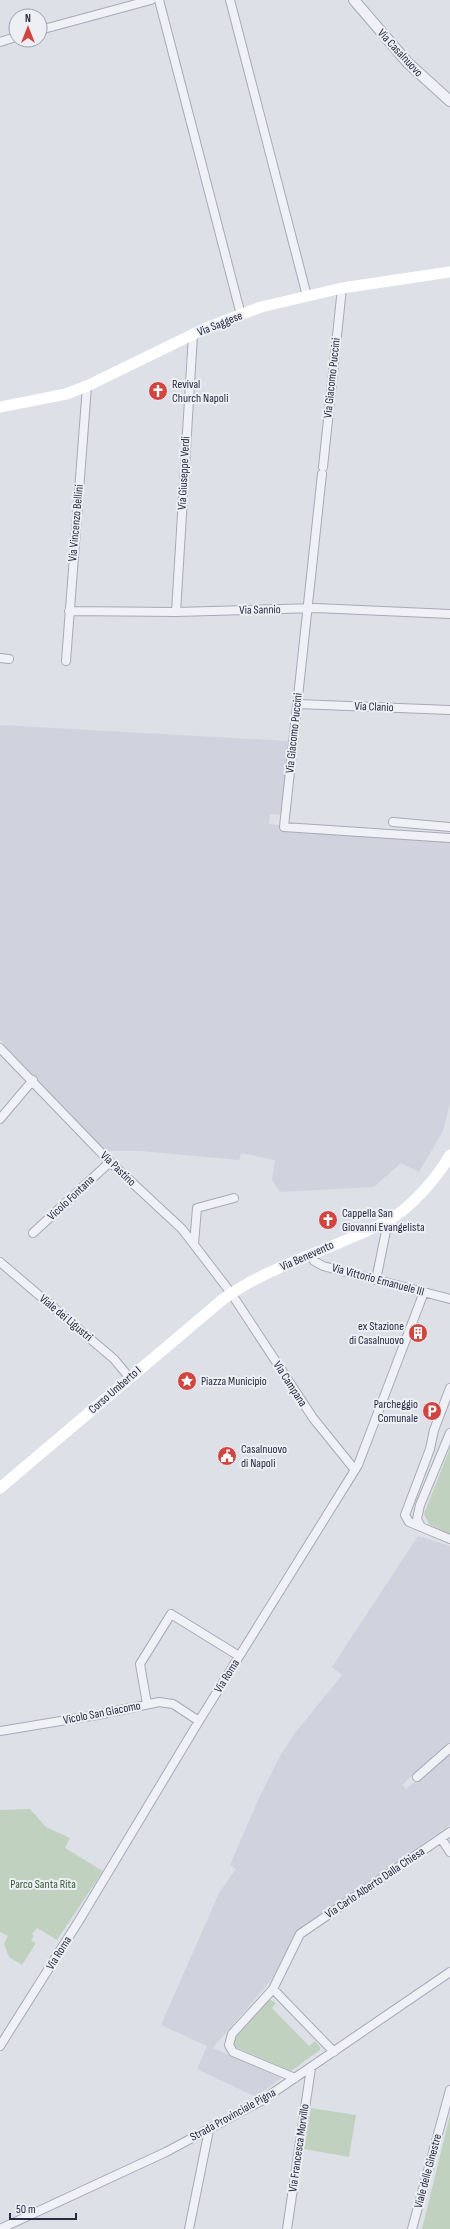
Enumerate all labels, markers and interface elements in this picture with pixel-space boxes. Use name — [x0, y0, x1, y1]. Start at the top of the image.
north arrow — [8, 8, 48, 48]
text: N — [25, 12, 31, 25]
street label: Via Casalnuovo — [374, 26, 426, 80]
street label: Via Saggese — [195, 308, 245, 340]
street label: Via Giacomo Puccini — [320, 337, 344, 419]
place label: Revival Church Napoli — [172, 377, 228, 406]
church icon: Revival Church Napoli — [147, 380, 169, 402]
street label: Via Giuseppe Verdi — [175, 436, 193, 510]
street label: Via Vincenzo Bellini — [65, 484, 87, 562]
street label: Via Sannio — [239, 602, 281, 618]
street label: Via Giacomo Puccini — [282, 692, 306, 774]
street label: Via Clanio — [354, 699, 394, 715]
street label: Via Pastino — [97, 1148, 139, 1190]
street label: Vicolo Fontana — [44, 1172, 98, 1224]
place label: Cappella San Giovanni Evangelista — [342, 1206, 425, 1235]
church icon: Cappella San Giovanni Evangelista — [317, 1209, 339, 1231]
street label: Via Benevento — [278, 1237, 336, 1275]
street label: Via Vittorio Emanuele III — [330, 1260, 426, 1300]
street label: Viale dei Ligustri — [36, 1291, 96, 1345]
place label: ex Stazione di Casalnuovo — [349, 1319, 404, 1348]
building icon: ex Stazione di Casalnuovo — [407, 1322, 429, 1344]
street label: Via Campana — [270, 1358, 311, 1410]
street label: Corso Umberto I — [86, 1363, 144, 1417]
place icon: Piazza Municipio — [176, 1370, 198, 1392]
place label: Piazza Municipio — [201, 1374, 267, 1389]
place label: Parcheggio Comunale — [374, 1397, 418, 1426]
parking icon: Parcheggio Comunale — [421, 1400, 443, 1422]
place label: Casalnuovo di Napoli — [241, 1442, 287, 1471]
public building icon: Casalnuovo di Napoli — [216, 1445, 238, 1467]
street label: Via Roma — [211, 1656, 243, 1696]
street label: Vicolo San Giacomo — [62, 1698, 142, 1728]
street label: Via Carlo Alberto Dalla Chiesa — [322, 1844, 428, 1922]
park label: Parco Santa Rita — [10, 1877, 76, 1892]
street label: Via Roma — [43, 1933, 75, 1973]
street label: Strada Provinciale Pigna — [187, 2085, 279, 2145]
street label: Via Francesca Morvillo — [285, 2103, 313, 2193]
street label: Viale delle Ginestre — [411, 2132, 445, 2210]
scale bar — [10, 2195, 76, 2221]
text: 50 m — [16, 2202, 36, 2217]

